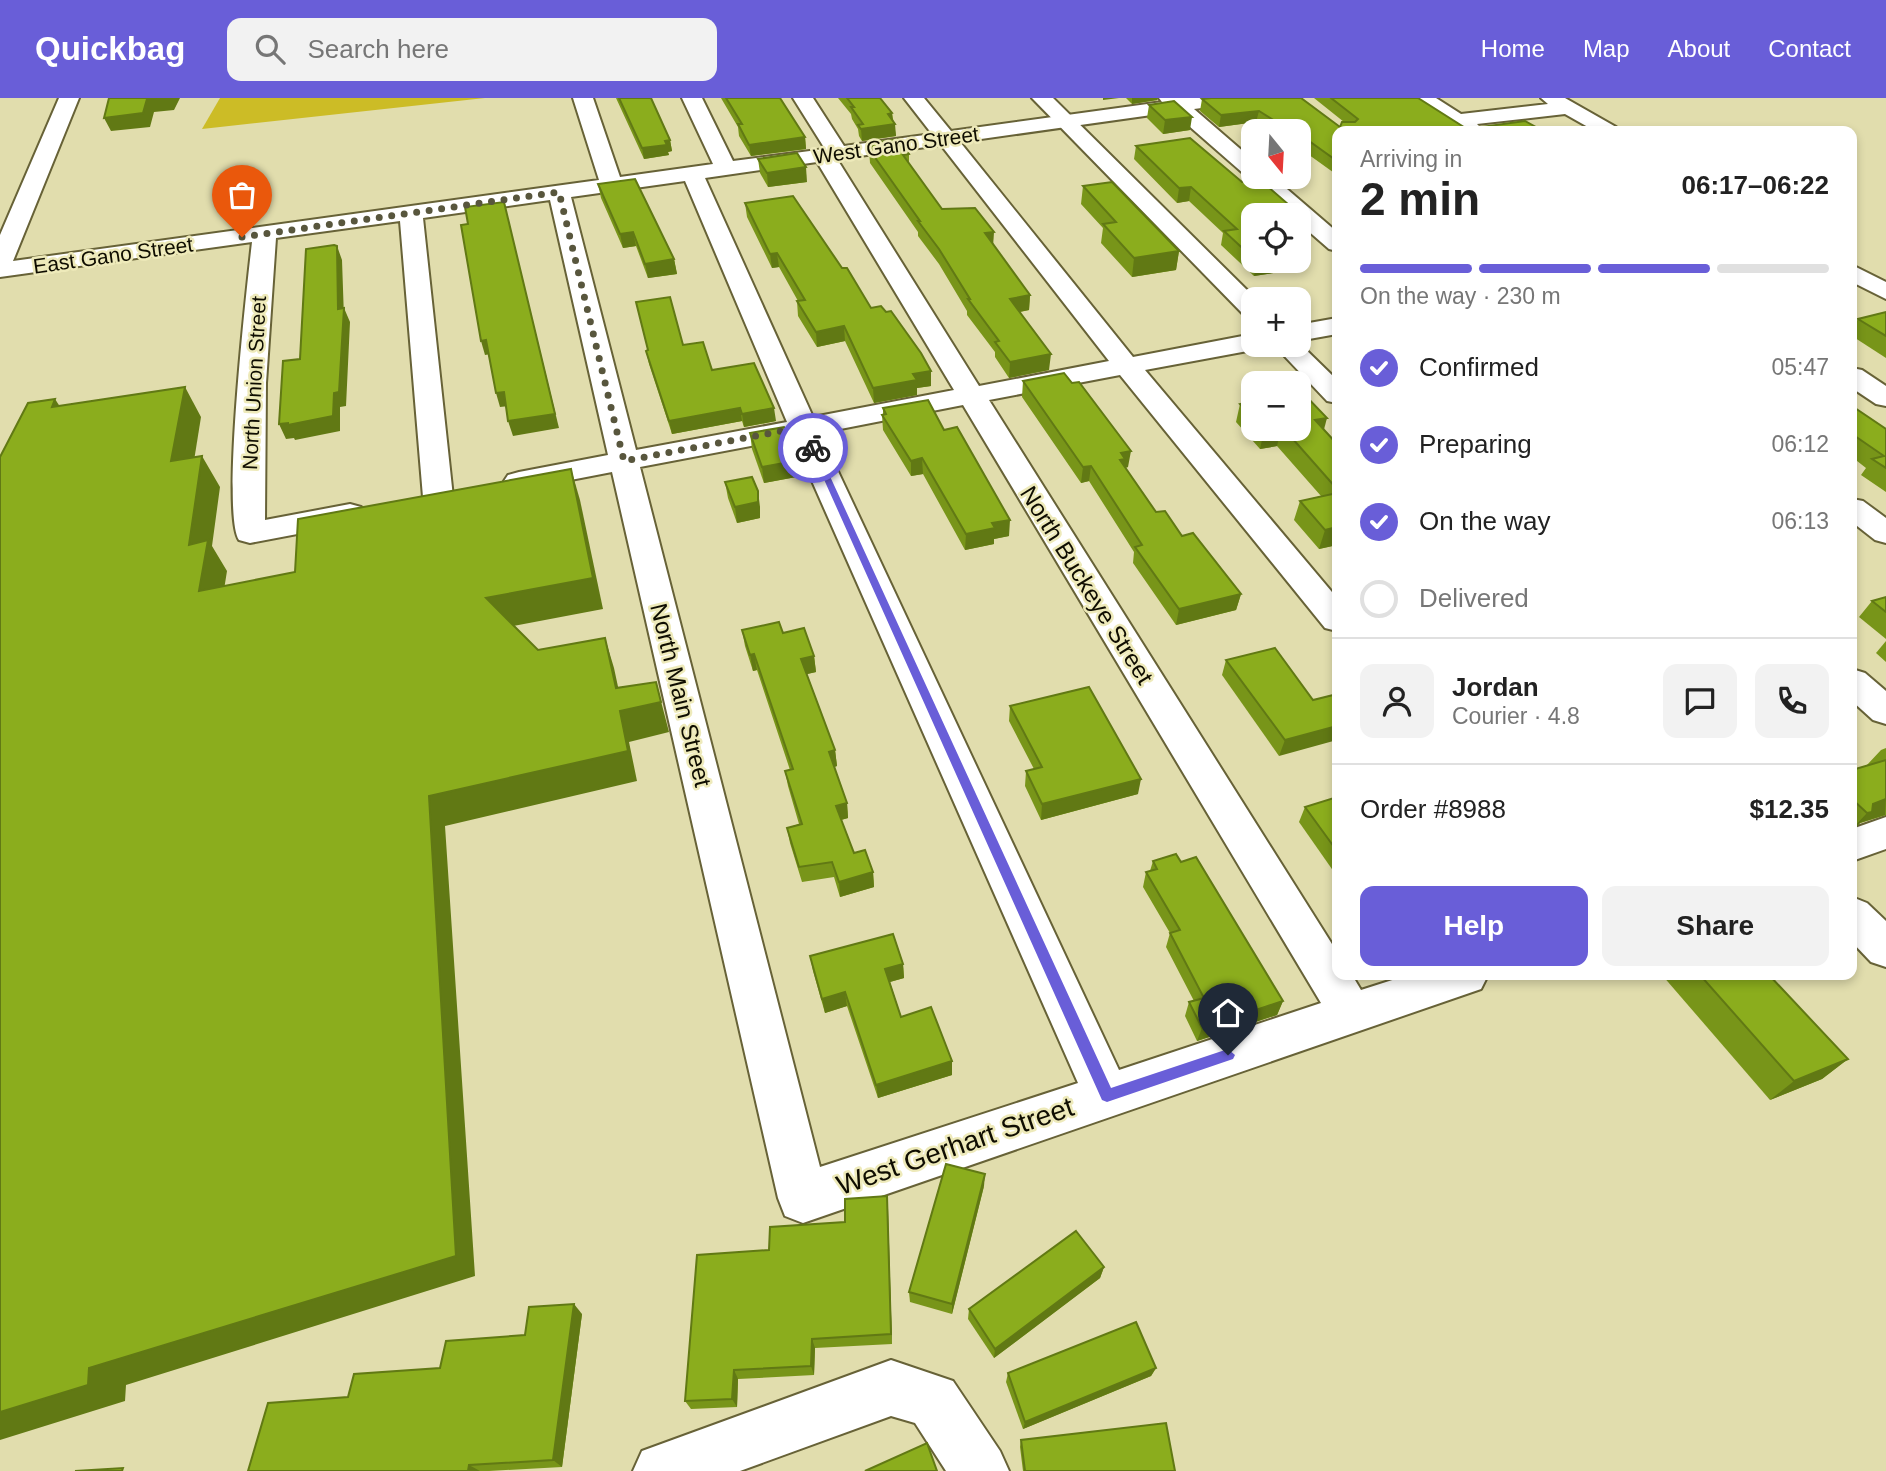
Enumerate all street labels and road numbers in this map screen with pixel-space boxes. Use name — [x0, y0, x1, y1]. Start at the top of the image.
street label: West Gano Street — [812, 122, 980, 168]
street label: East Gano Street — [32, 232, 195, 278]
street label: North Union Street — [238, 295, 270, 470]
street label: North Buckeye Street — [1015, 481, 1159, 689]
street label: North Main Street — [645, 600, 717, 790]
street label: West Gerhart Street — [832, 1091, 1078, 1201]

